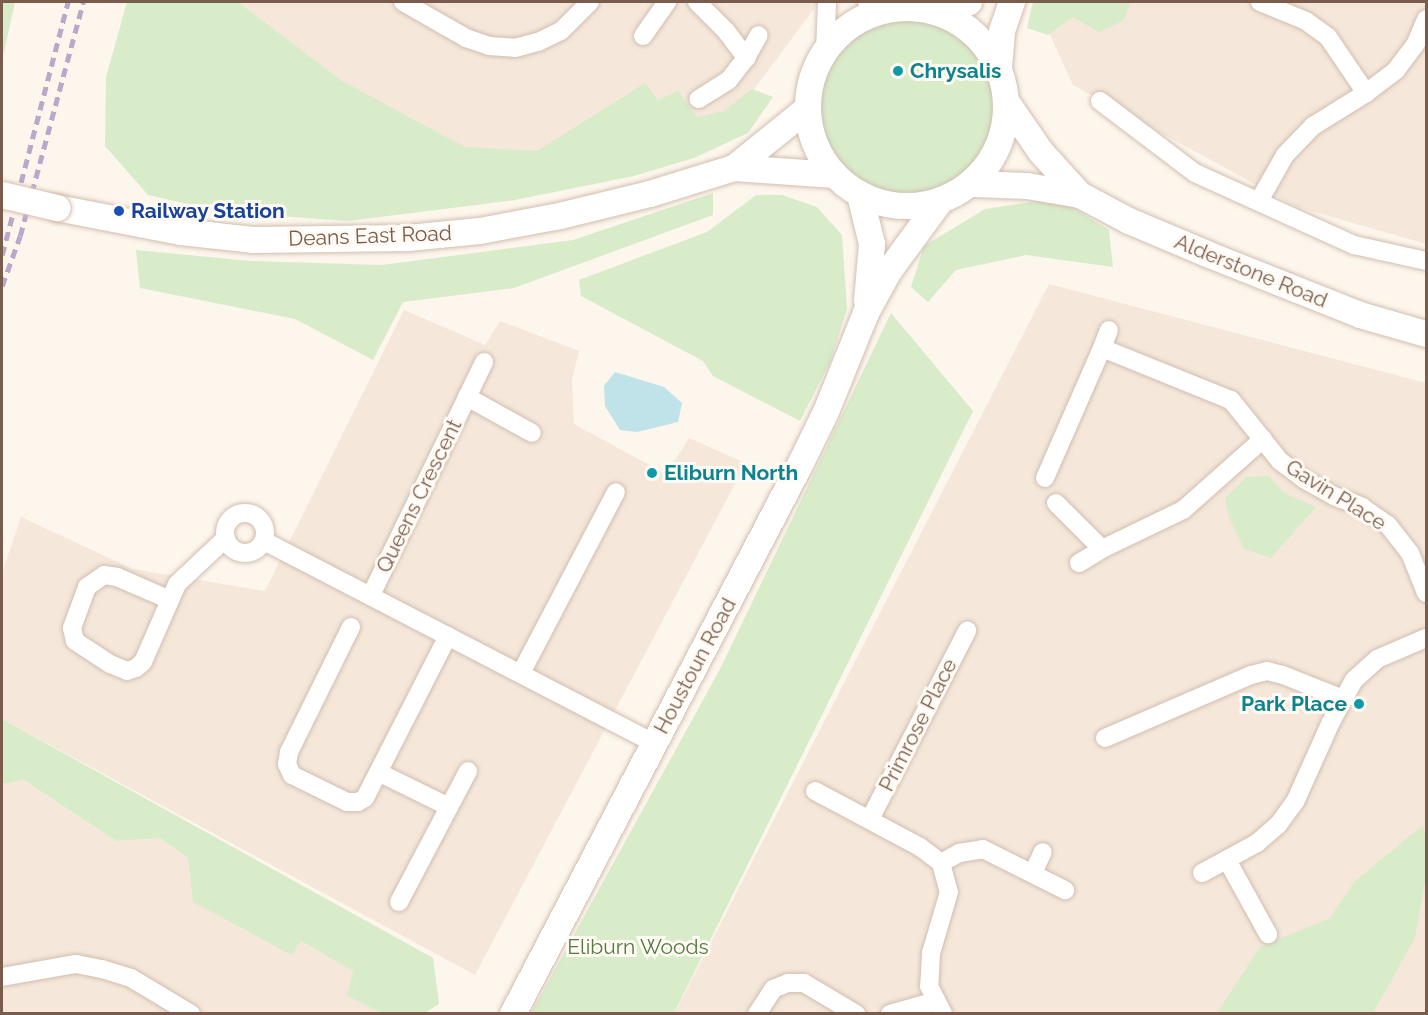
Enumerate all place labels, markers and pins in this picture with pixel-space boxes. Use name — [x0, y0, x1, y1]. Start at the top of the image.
place label: Chrysalis — [910, 58, 1001, 84]
marker: Chrysalis — [891, 64, 905, 78]
place label: Railway Station — [131, 198, 285, 224]
marker: Railway Station — [112, 204, 126, 218]
place label: Eliburn North — [664, 460, 798, 486]
marker: Eliburn North — [645, 466, 659, 480]
place label: Park Place — [1241, 691, 1347, 717]
marker: Park Place — [1352, 697, 1366, 711]

